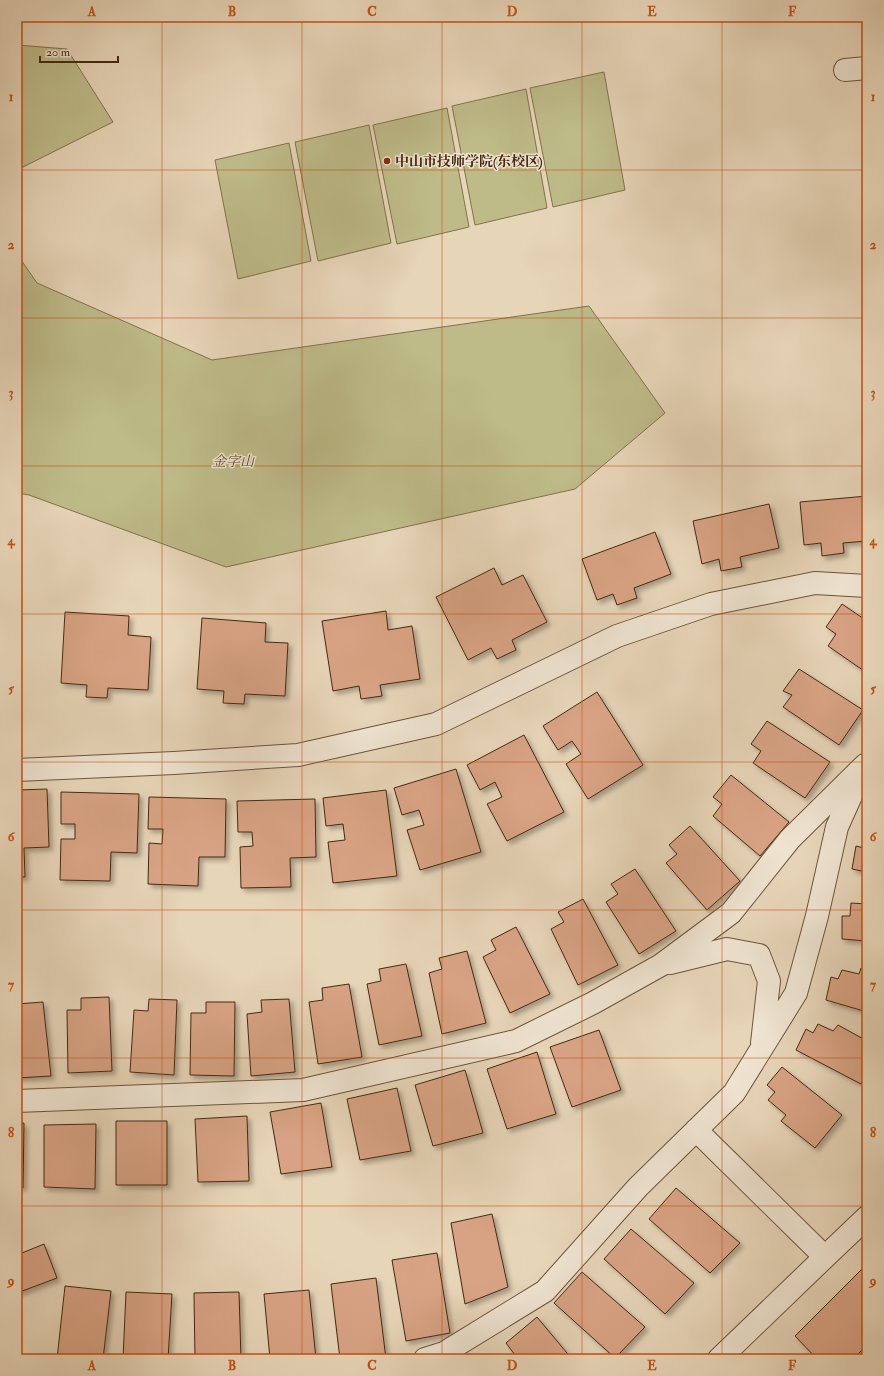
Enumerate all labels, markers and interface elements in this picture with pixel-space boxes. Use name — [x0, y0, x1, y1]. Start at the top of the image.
text: A — [87, 4, 97, 20]
text: B — [228, 4, 236, 20]
text: C — [367, 4, 377, 20]
text: D — [507, 4, 518, 20]
text: E — [647, 4, 657, 20]
text: F — [788, 4, 797, 20]
scale bar — [40, 38, 118, 64]
text: 20 m — [46, 45, 71, 60]
text: 1 — [9, 89, 14, 105]
text: 1 — [871, 89, 876, 105]
place label: 中山市技师学院(东校区) — [395, 153, 543, 170]
marker: 中山市技师学院(东校区) — [382, 156, 392, 166]
text: 2 — [8, 237, 15, 253]
text: 2 — [870, 237, 877, 253]
text: 3 — [9, 385, 14, 401]
text: 3 — [871, 385, 876, 401]
park label: 金字山 — [212, 453, 255, 470]
text: 4 — [6, 533, 15, 549]
text: 4 — [868, 533, 877, 549]
text: 5 — [8, 681, 14, 697]
text: 5 — [870, 681, 876, 697]
text: 6 — [8, 829, 16, 845]
text: 6 — [870, 829, 878, 845]
text: 7 — [8, 977, 15, 993]
text: 7 — [870, 977, 877, 993]
text: 8 — [8, 1125, 14, 1141]
text: 8 — [870, 1125, 876, 1141]
text: 9 — [6, 1273, 15, 1289]
text: 9 — [868, 1273, 877, 1289]
text: A — [87, 1358, 97, 1374]
text: B — [228, 1358, 236, 1374]
text: C — [367, 1358, 377, 1374]
text: D — [507, 1358, 518, 1374]
text: E — [647, 1358, 657, 1374]
text: F — [788, 1358, 797, 1374]

